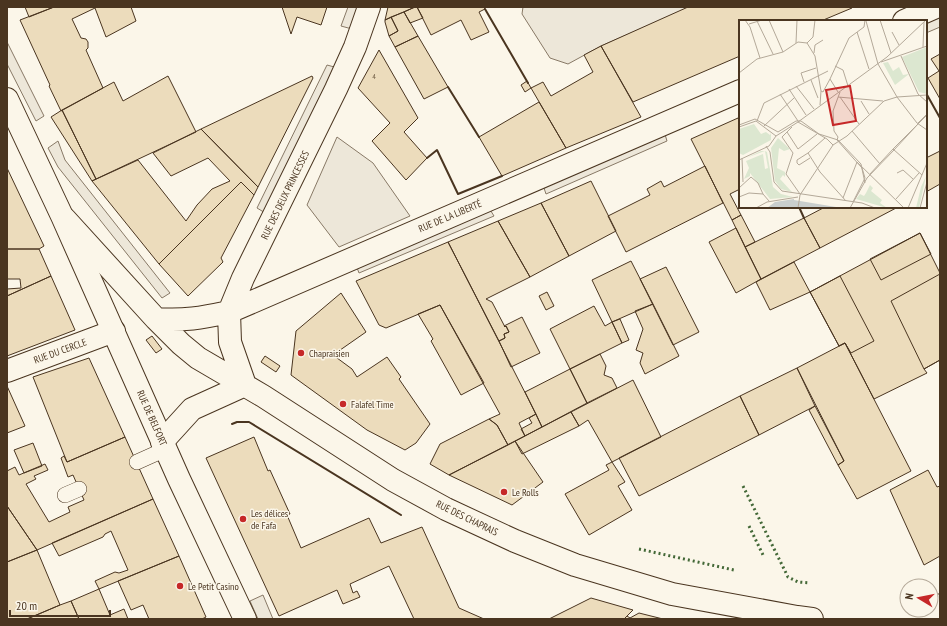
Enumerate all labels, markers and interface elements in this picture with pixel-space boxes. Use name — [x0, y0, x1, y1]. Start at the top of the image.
inset map — [739, 20, 927, 208]
house number: 4 — [372, 71, 376, 81]
street label: RUE DES DEUX PRINCESSES — [258, 149, 312, 241]
street label: RUE DE LA LIBERTÉ — [416, 197, 484, 235]
street label: RUE DU CERCLE — [32, 335, 88, 367]
place label: Chapraisien — [309, 347, 349, 360]
marker: Chapraisien — [296, 348, 306, 358]
street label: RUE DE BELFORT — [134, 388, 170, 448]
place label: Falafel Time — [351, 398, 394, 411]
marker: Falafel Time — [338, 399, 348, 409]
place label: Le Rolls — [512, 486, 539, 499]
marker: Le Rolls — [499, 487, 509, 497]
street label: RUE DES CHAPRAIS — [434, 497, 500, 539]
place label: Les délices de Fafa — [251, 507, 289, 532]
marker: Les délices de Fafa — [238, 514, 248, 524]
north arrow — [899, 578, 939, 618]
place label: Le Petit Casino — [188, 580, 239, 593]
marker: Le Petit Casino — [175, 581, 185, 591]
scale bar — [10, 592, 110, 618]
text: N — [902, 592, 917, 600]
text: 20 m — [16, 598, 37, 613]

